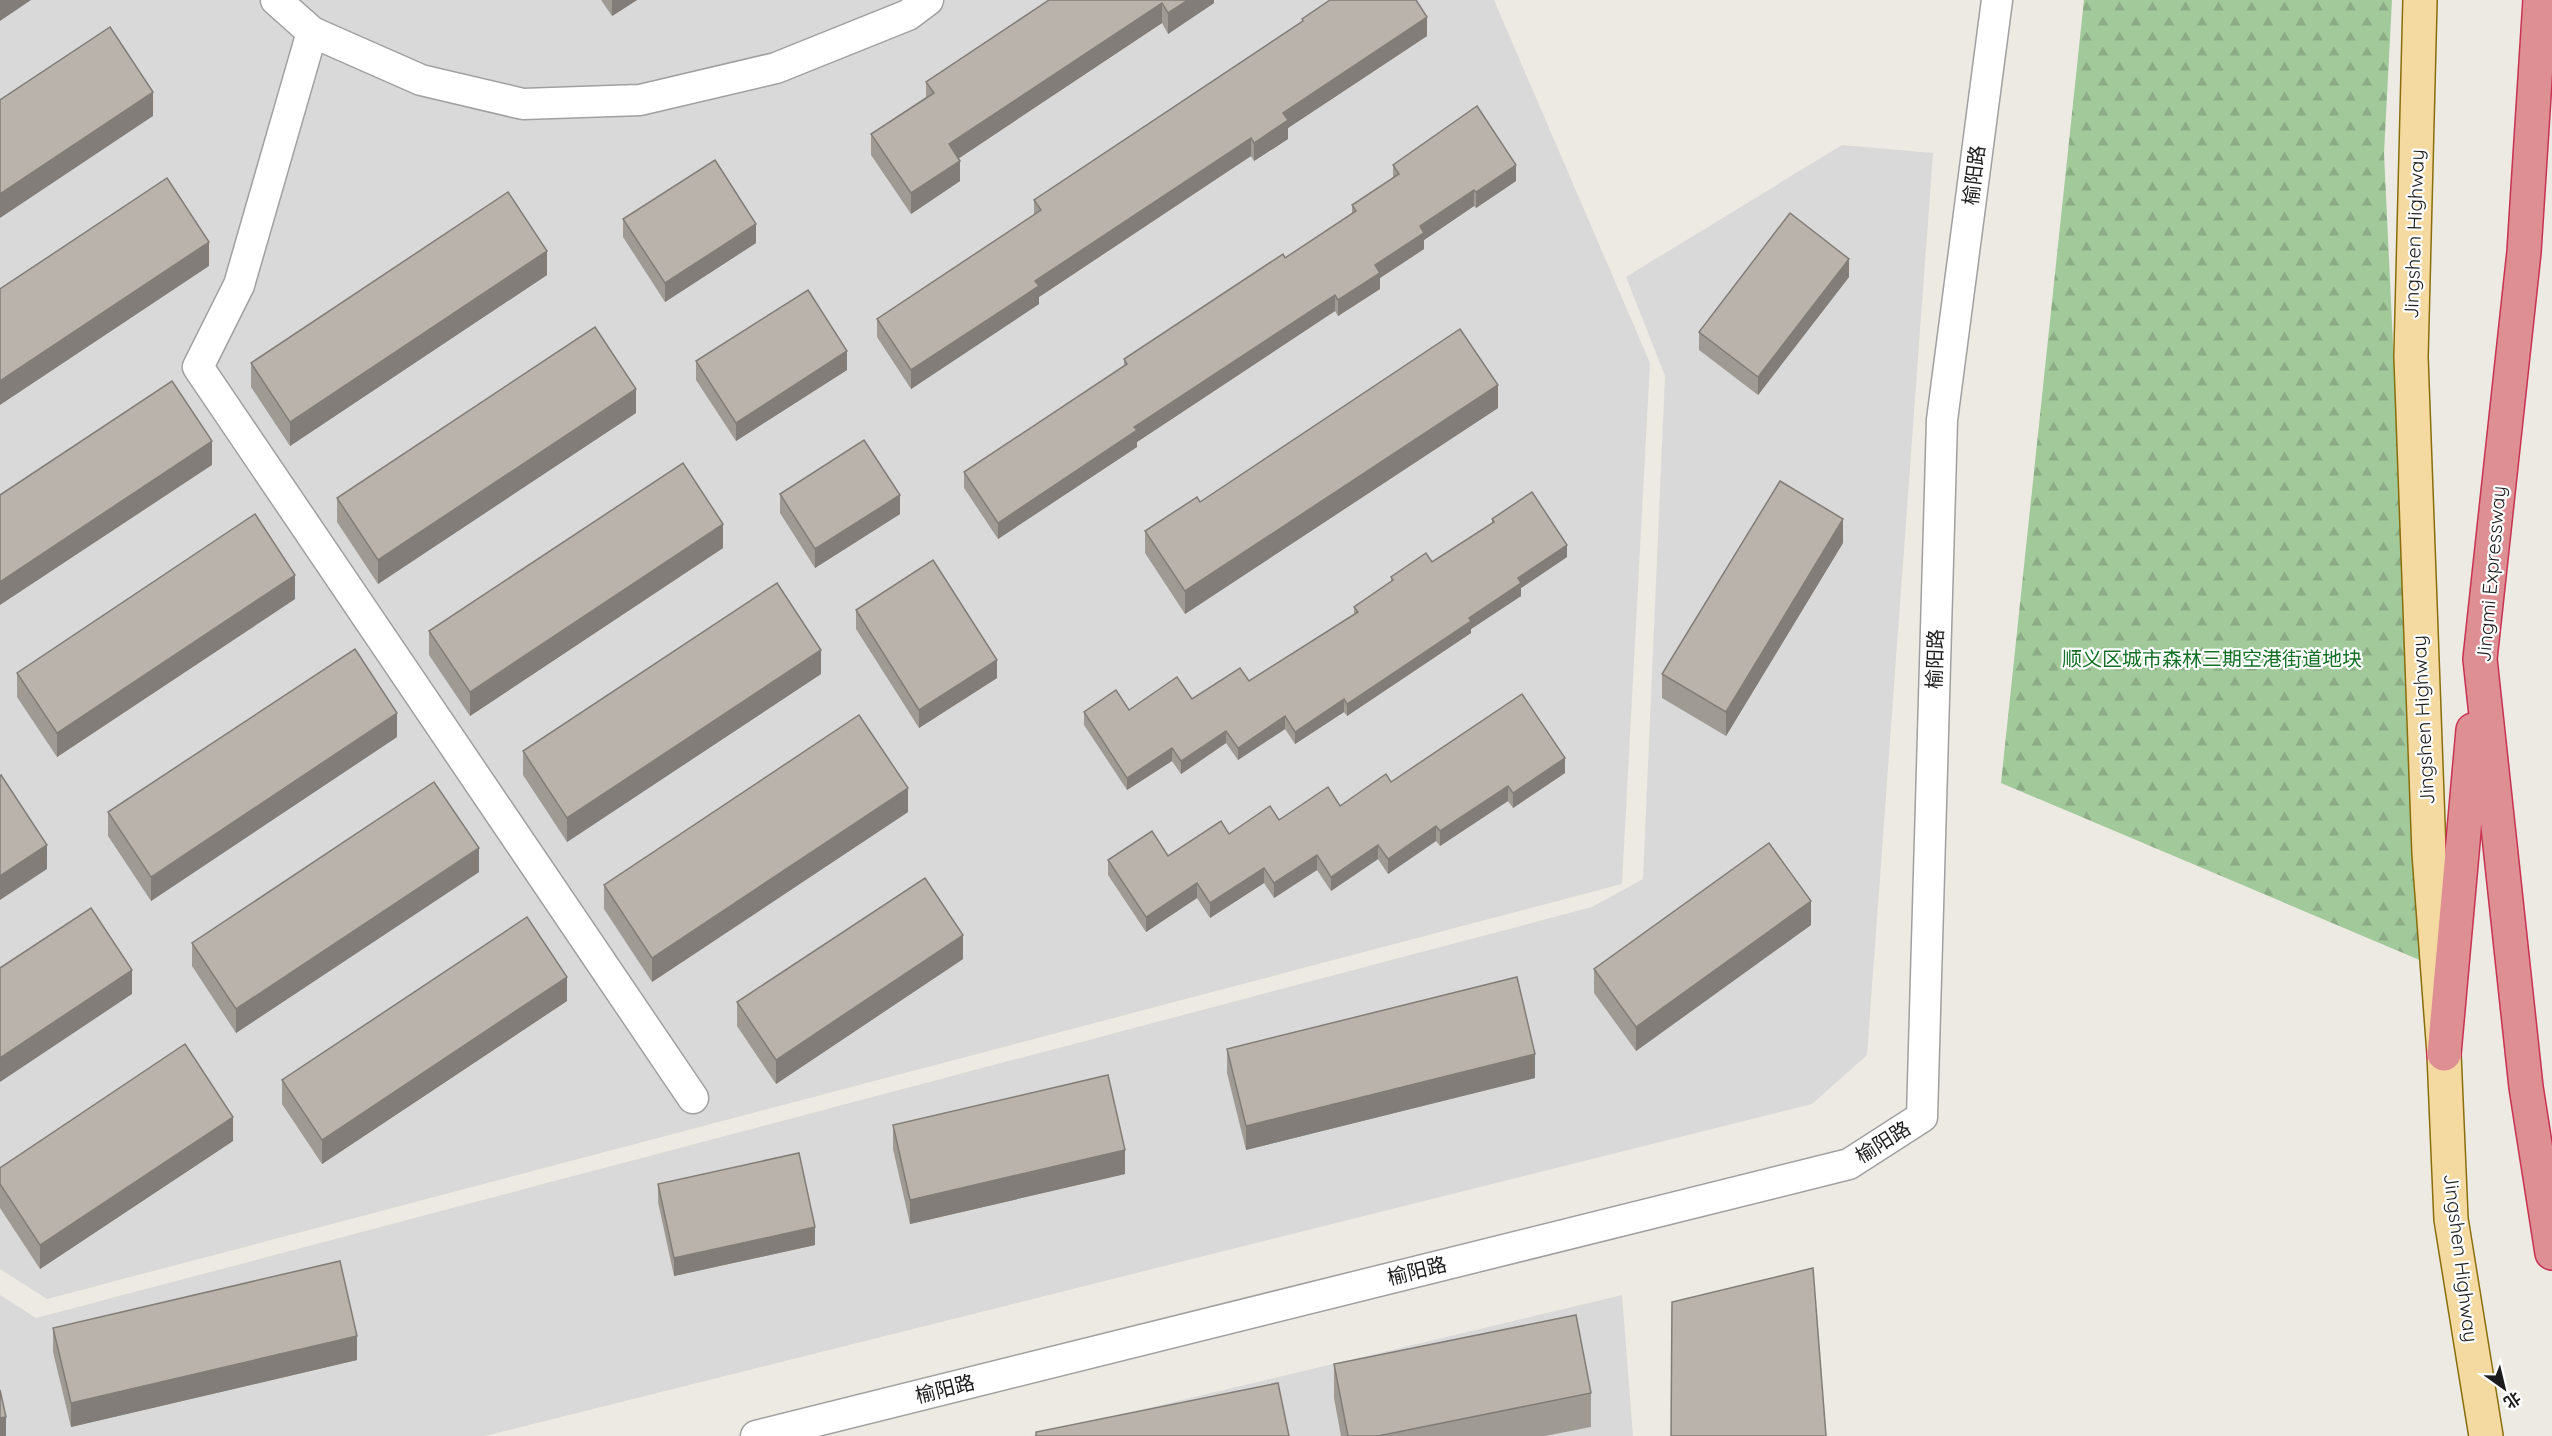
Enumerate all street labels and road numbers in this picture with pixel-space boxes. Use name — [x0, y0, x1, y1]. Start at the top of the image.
street label: 榆阳路 — [1957, 144, 1990, 206]
street label: Jingshen Highway — [2398, 149, 2429, 319]
street label: Jingmi Expressway — [2470, 485, 2511, 663]
street label: 榆阳路 — [1921, 629, 1948, 689]
street label: Jingshen Highway — [2406, 635, 2439, 805]
street label: 榆阳路 — [1851, 1115, 1915, 1168]
street label: Jingshen Highway — [2439, 1172, 2484, 1344]
street label: 榆阳路 — [1385, 1251, 1449, 1290]
street label: 榆阳路 — [913, 1369, 977, 1408]

